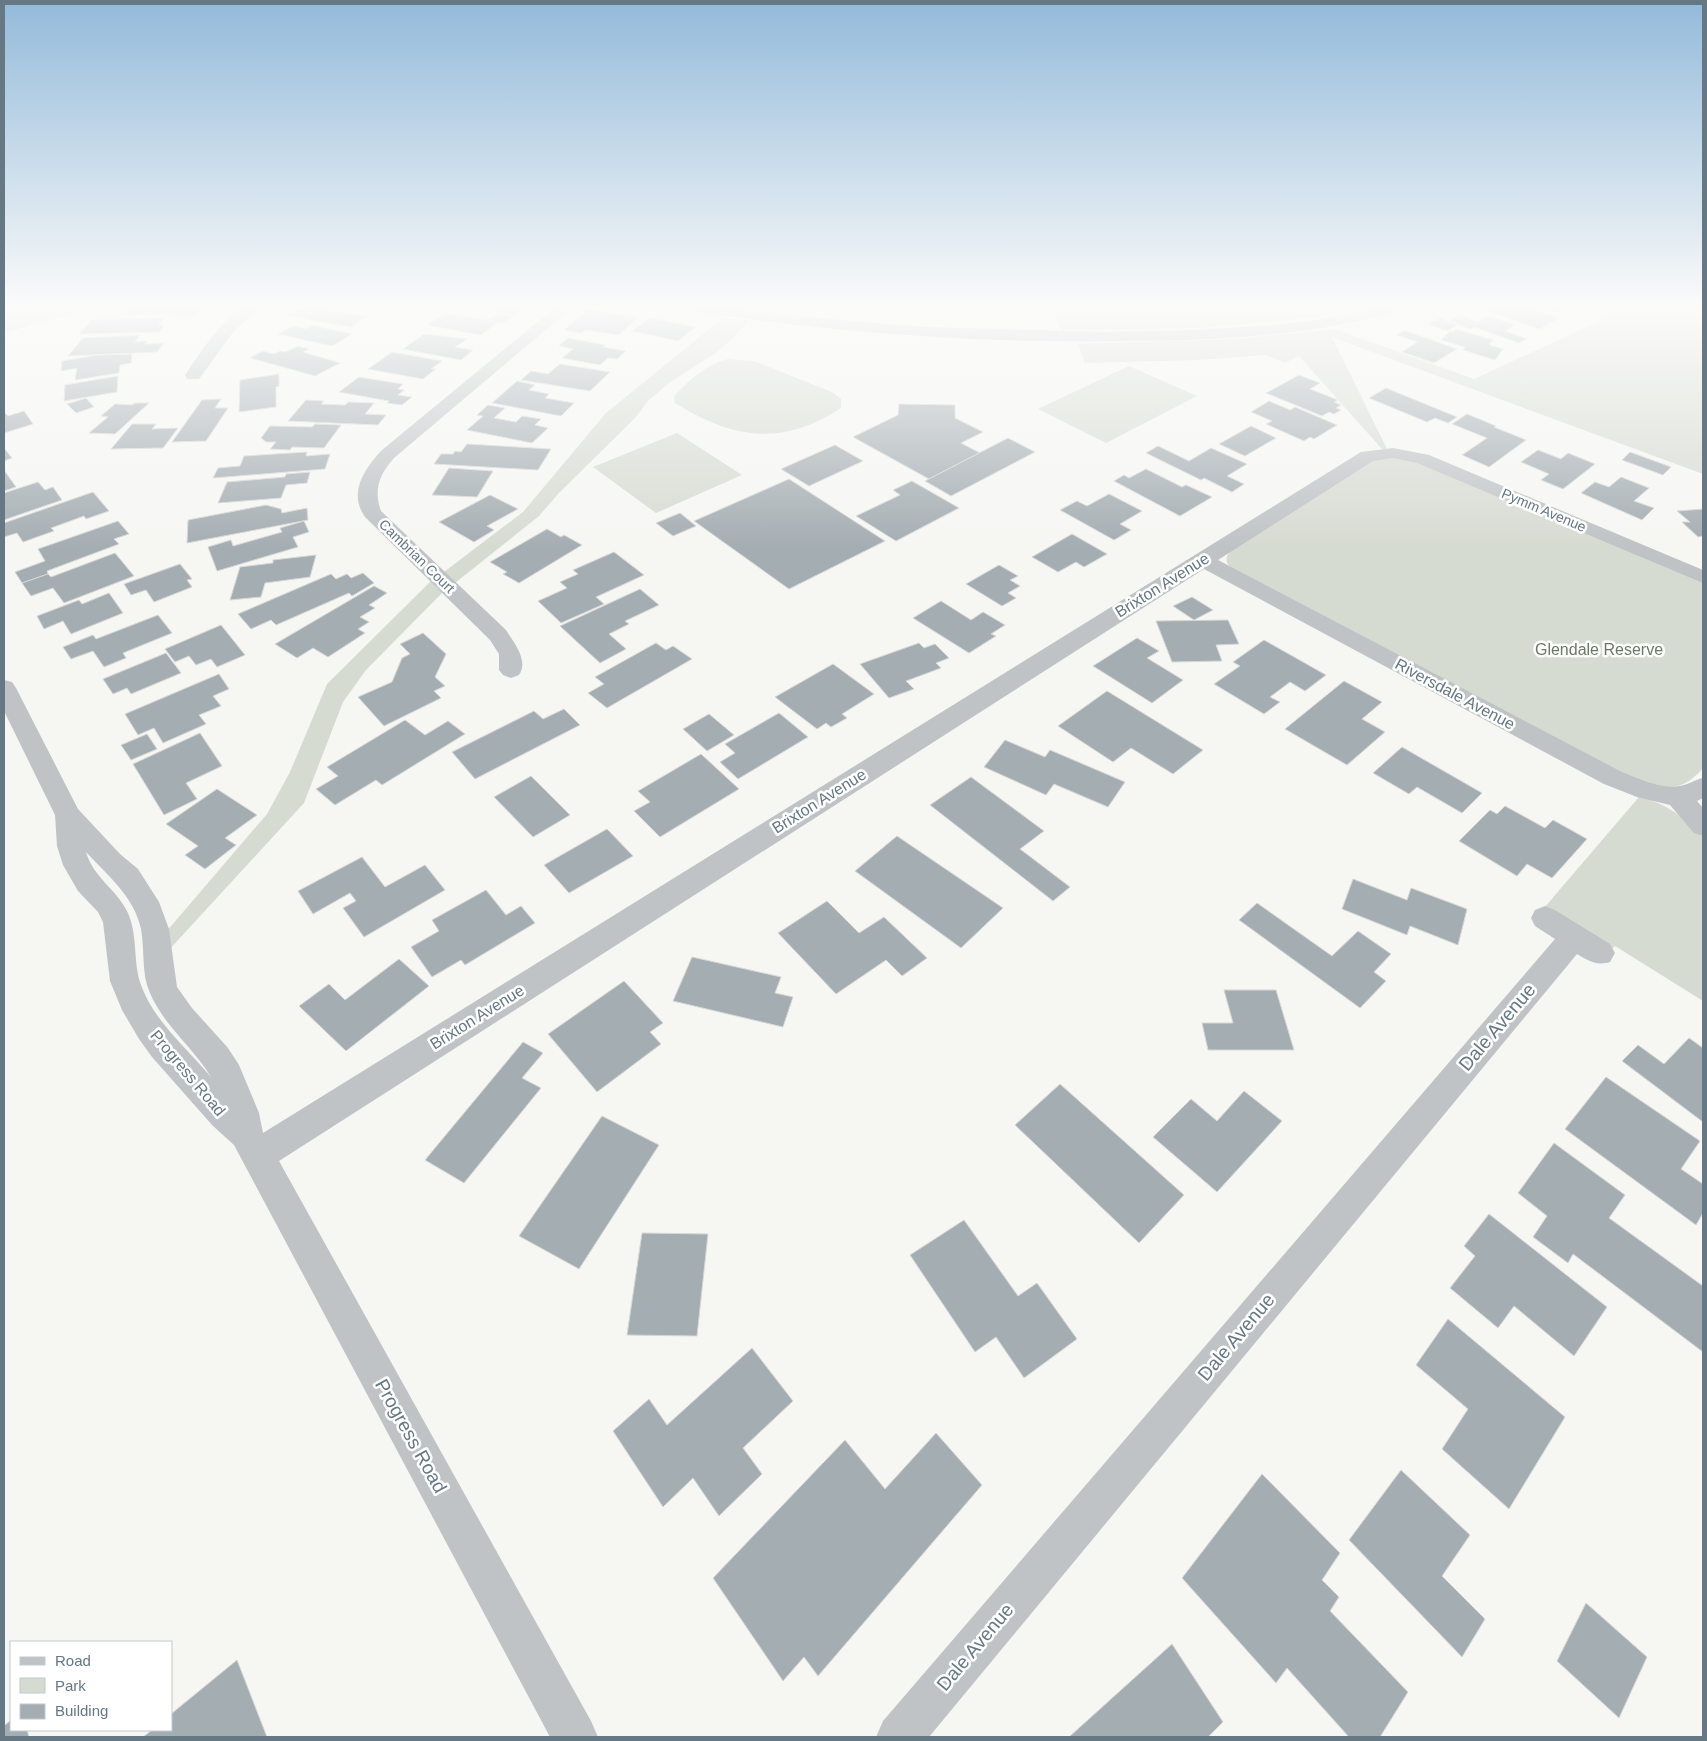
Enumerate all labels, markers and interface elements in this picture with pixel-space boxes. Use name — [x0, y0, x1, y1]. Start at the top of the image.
street label: Pymm Avenue — [1499, 485, 1589, 535]
street label: Cambrian Court — [376, 516, 458, 596]
street label: Brixton Avenue — [1112, 549, 1212, 621]
park label: Glendale Reserve — [1535, 641, 1663, 658]
street label: Riversdale Avenue — [1392, 655, 1518, 733]
street label: Brixton Avenue — [769, 765, 869, 837]
street label: Dale Avenue — [1454, 979, 1540, 1075]
street label: Brixton Avenue — [427, 981, 527, 1053]
street label: Progress Road — [147, 1027, 229, 1119]
street label: Dale Avenue — [1193, 1289, 1279, 1385]
street label: Progress Road — [371, 1375, 451, 1497]
street label: Dale Avenue — [932, 1599, 1018, 1695]
legend — [10, 1641, 172, 1731]
text: Road — [55, 1652, 91, 1669]
text: Park — [55, 1677, 86, 1694]
text: Building — [55, 1702, 108, 1719]

